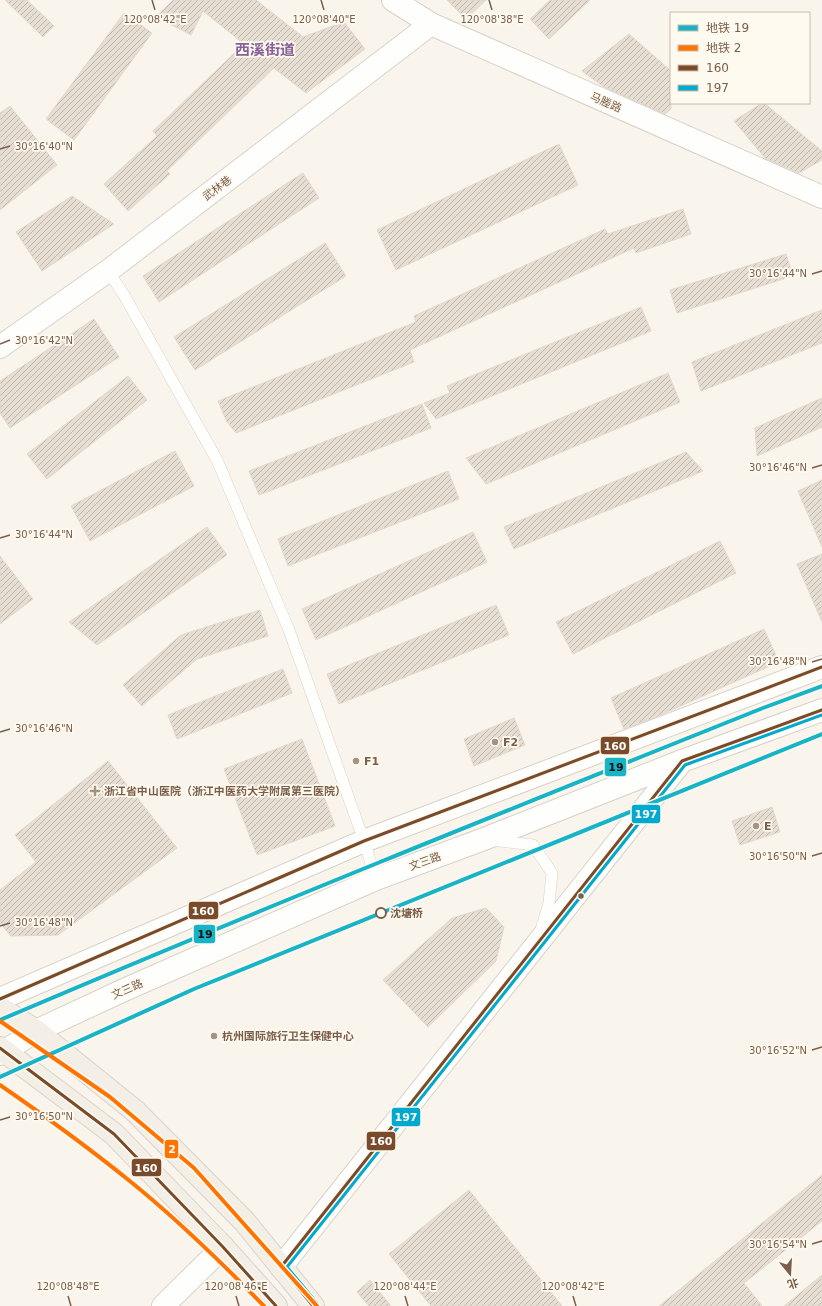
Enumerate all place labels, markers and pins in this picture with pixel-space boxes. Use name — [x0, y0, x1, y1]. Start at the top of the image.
place label: F2 — [503, 736, 518, 749]
marker: F2 — [490, 737, 500, 747]
place label: F1 — [364, 755, 379, 768]
marker: F1 — [351, 756, 361, 766]
marker: 浙江省中山医院（浙江中医药大学附属第三医院） — [89, 785, 101, 797]
place label: 浙江省中山医院（浙江中医药大学附属第三医院） — [104, 785, 346, 798]
place label: E — [764, 820, 772, 833]
marker: E — [751, 821, 761, 831]
unlabelled marker — [576, 891, 586, 901]
marker: 沈塘桥 — [375, 907, 387, 919]
place label: 沈塘桥 — [390, 907, 423, 920]
place label: 杭州国际旅行卫生保健中心 — [222, 1030, 354, 1043]
marker: 杭州国际旅行卫生保健中心 — [209, 1031, 219, 1041]

